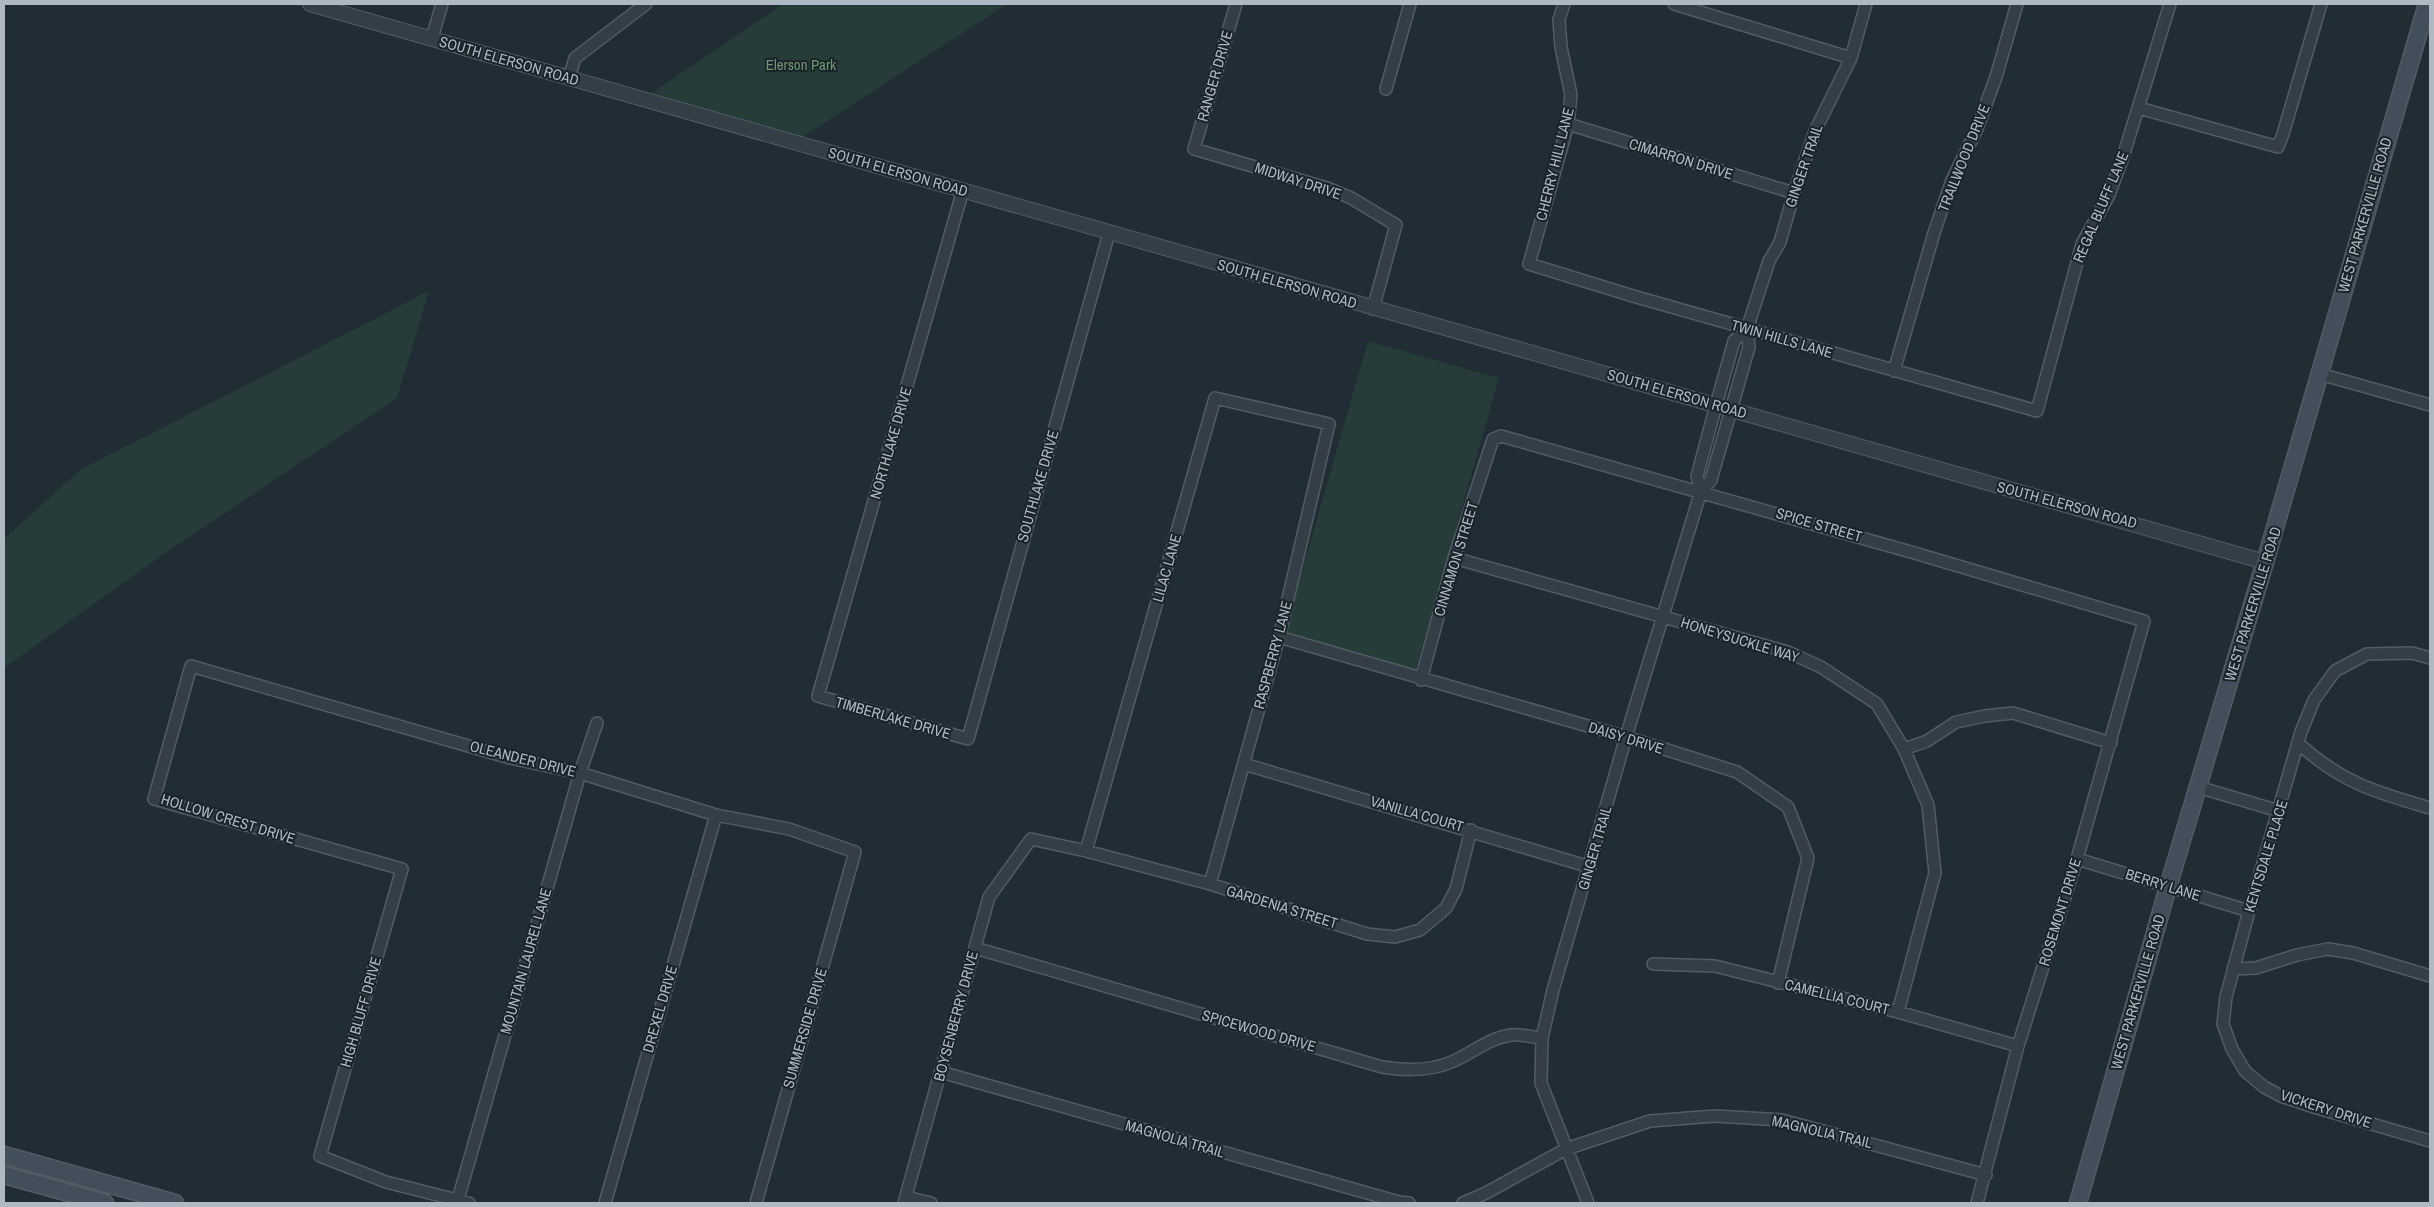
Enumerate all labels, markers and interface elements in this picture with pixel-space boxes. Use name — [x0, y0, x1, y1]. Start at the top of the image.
street label: RANGER DRIVE — [1192, 28, 1238, 124]
street label: SOUTH ELERSON ROAD — [437, 31, 581, 91]
park label: Elerson Park — [766, 54, 837, 75]
street label: TRAILWOOD DRIVE — [1932, 101, 1995, 215]
street label: CHERRY HILL LANE — [1530, 105, 1579, 223]
street label: GINGER TRAIL — [1780, 121, 1828, 210]
street label: CIMARRON DRIVE — [1626, 133, 1736, 184]
street label: WEST PARKERVILLE ROAD — [2332, 135, 2397, 295]
street label: SOUTH ELERSON ROAD — [826, 142, 970, 202]
street label: REGAL BLUFF LANE — [2068, 148, 2133, 266]
street label: MIDWAY DRIVE — [1252, 157, 1344, 204]
street label: SOUTH ELERSON ROAD — [1215, 254, 1359, 314]
street label: TWIN HILLS LANE — [1729, 314, 1835, 363]
street label: SOUTH ELERSON ROAD — [1605, 364, 1749, 424]
street label: NORTHLAKE DRIVE — [864, 384, 917, 502]
street label: SOUTHLAKE DRIVE — [1012, 427, 1064, 544]
street label: SOUTH ELERSON ROAD — [1995, 476, 2140, 533]
street label: CINNAMON STREET — [1428, 498, 1483, 619]
street label: SPICE STREET — [1774, 502, 1865, 547]
street label: WEST PARKERVILLE ROAD — [2219, 524, 2286, 684]
street label: LILAC LANE — [1147, 531, 1186, 604]
street label: RASPBERRY LANE — [1248, 599, 1297, 711]
street label: HONEYSUCKLE WAY — [1678, 611, 1803, 668]
street label: TIMBERLAKE DRIVE — [833, 691, 953, 744]
street label: DAISY DRIVE — [1586, 716, 1666, 759]
street label: OLEANDER DRIVE — [468, 735, 578, 782]
street label: HOLLOW CREST DRIVE — [159, 788, 298, 849]
street label: VANILLA COURT — [1368, 790, 1467, 837]
street label: KENTSDALE PLACE — [2238, 797, 2293, 915]
street label: GINGER TRAIL — [1572, 803, 1617, 892]
street label: ROSEMONT DRIVE — [2033, 855, 2086, 968]
street label: BERRY LANE — [2123, 863, 2203, 906]
street label: GARDENIA STREET — [1224, 880, 1341, 934]
street label: MOUNTAIN LAUREL LANE — [495, 885, 556, 1036]
street label: WEST PARKERVILLE ROAD — [2105, 912, 2170, 1072]
street label: BOYSENBERRY DRIVE — [928, 948, 983, 1083]
street label: HIGH BLUFF DRIVE — [335, 954, 386, 1070]
street label: DREXEL DRIVE — [637, 963, 682, 1055]
street label: SUMMERSIDE DRIVE — [777, 965, 832, 1091]
street label: CAMELLIA COURT — [1783, 973, 1892, 1020]
street label: SPICEWOOD DRIVE — [1200, 1004, 1319, 1057]
street label: VICKERY DRIVE — [2278, 1084, 2374, 1133]
street label: MAGNOLIA TRAIL — [1770, 1110, 1874, 1153]
street label: MAGNOLIA TRAIL — [1123, 1114, 1227, 1163]

